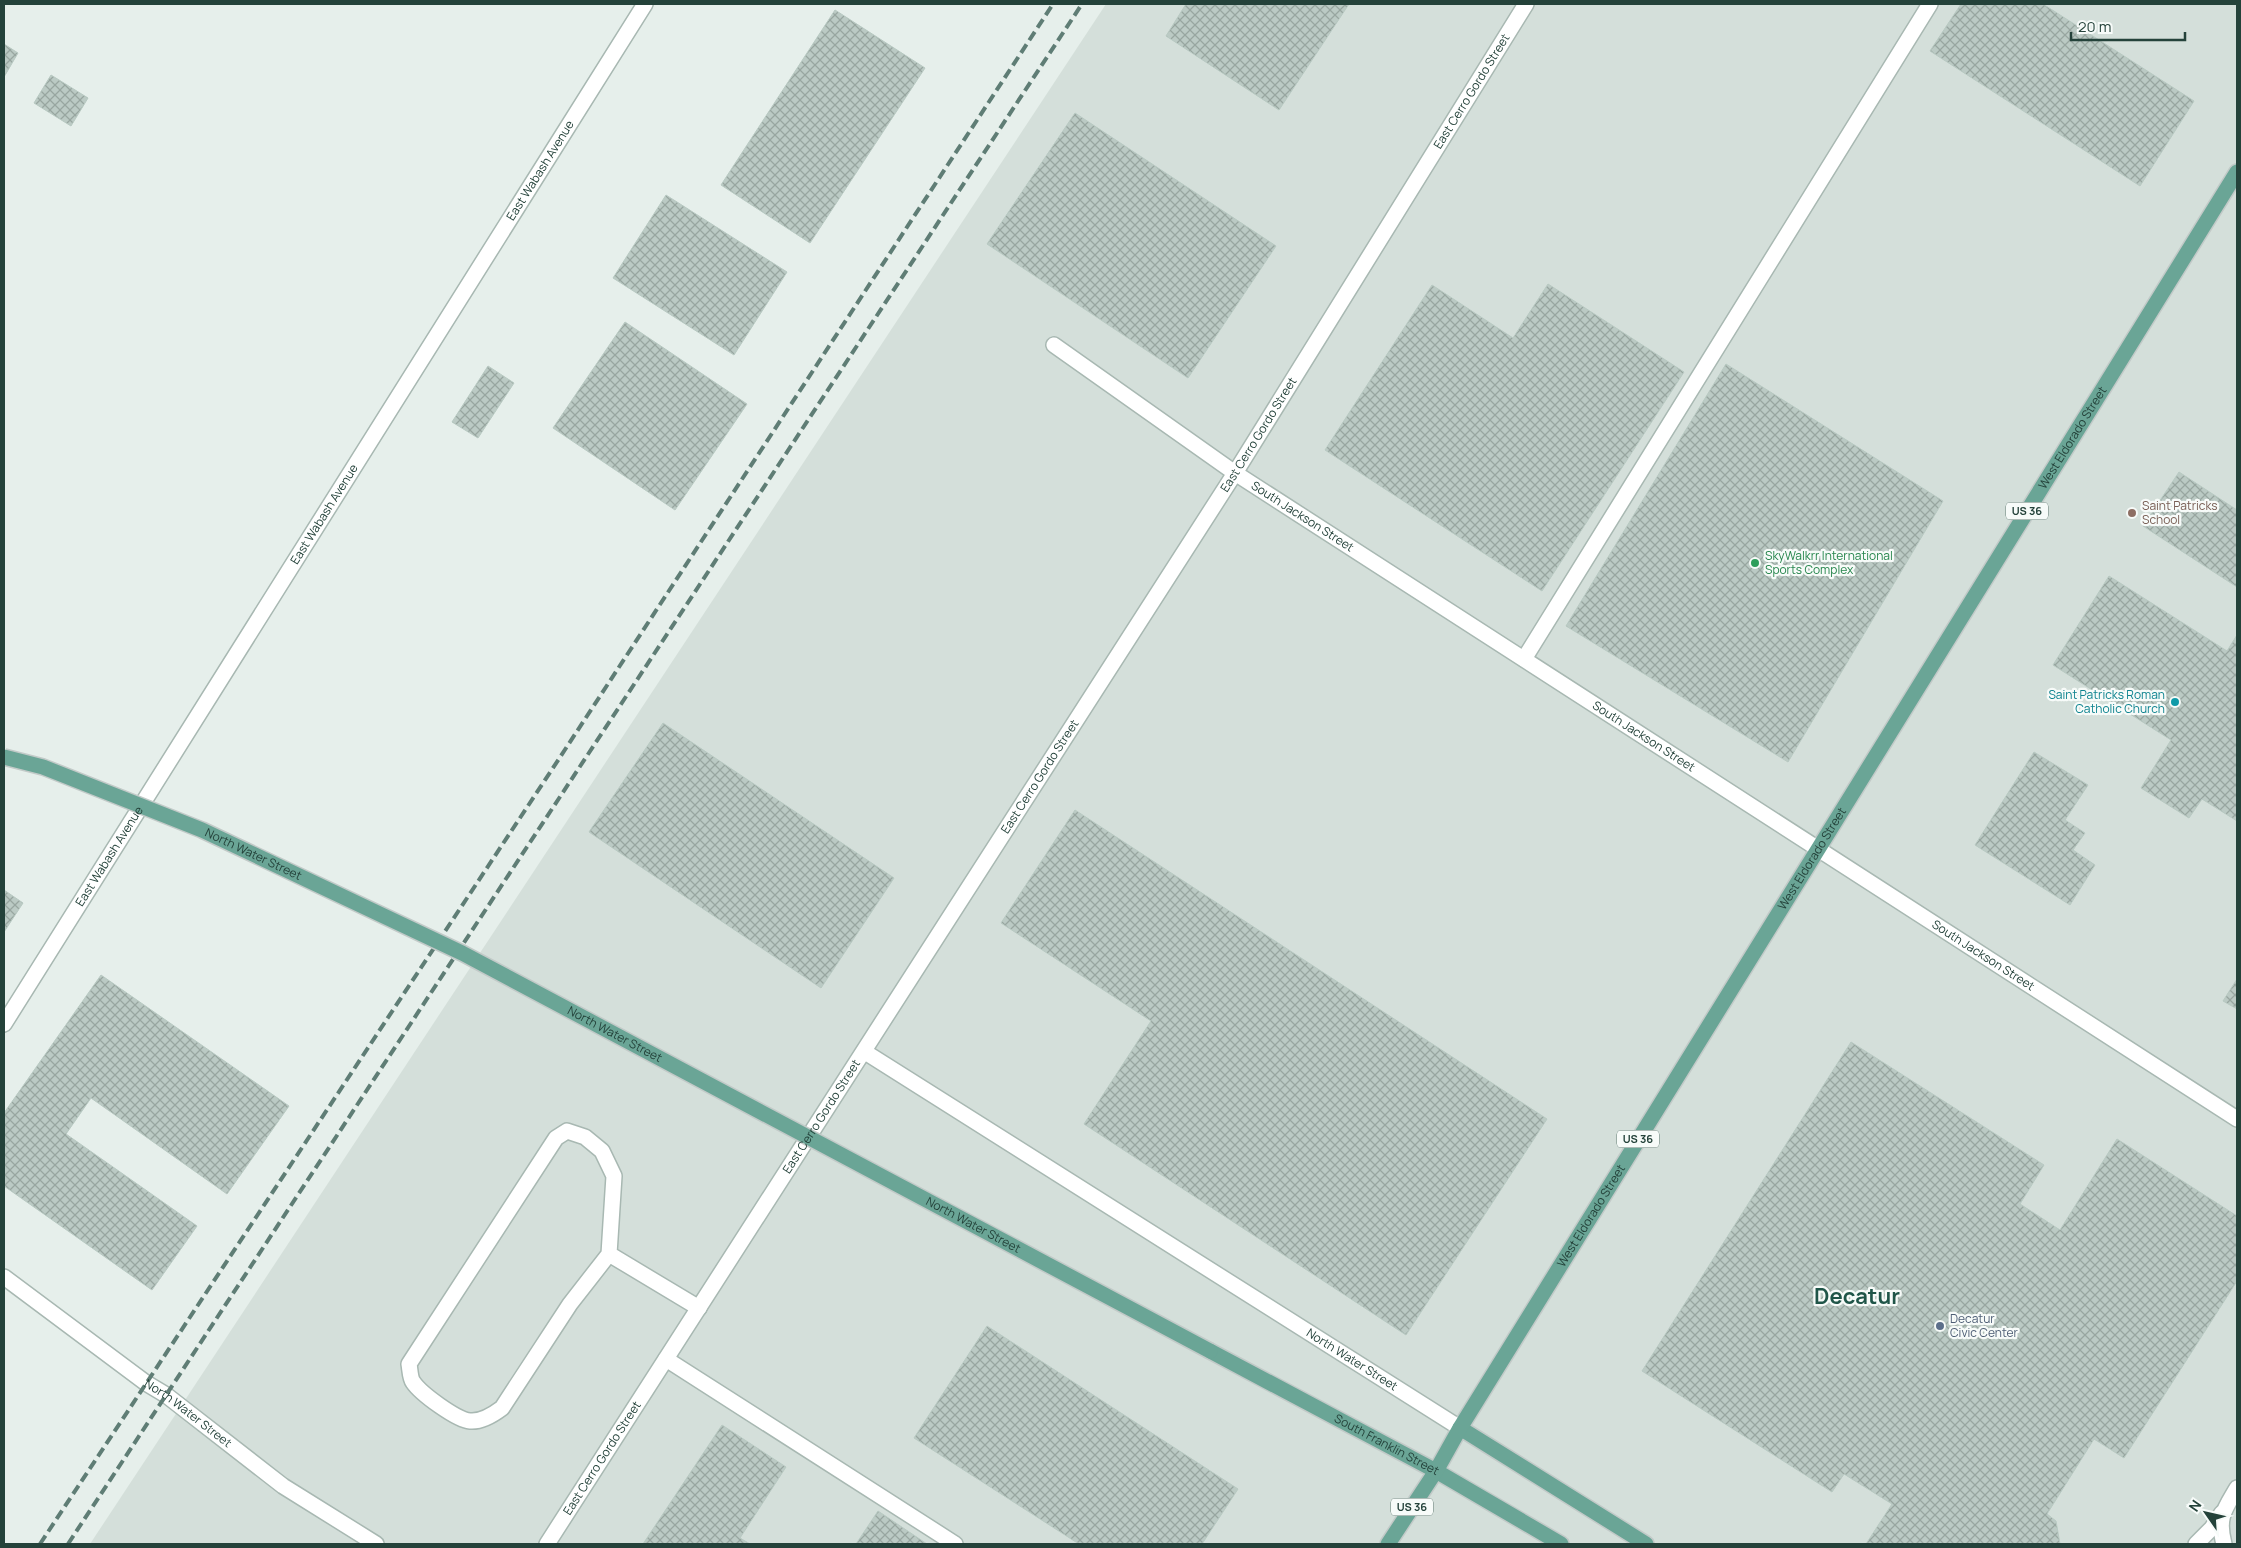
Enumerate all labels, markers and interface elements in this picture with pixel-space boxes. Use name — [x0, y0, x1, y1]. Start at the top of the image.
scale bar — [2071, 10, 2185, 42]
text: 20 m — [2078, 16, 2111, 37]
street label: East Cerro Gordo Street — [1429, 30, 1514, 152]
street label: East Wabash Avenue — [502, 117, 578, 224]
street label: East Cerro Gordo Street — [1216, 374, 1301, 495]
street label: West Eldorado Street — [2034, 383, 2110, 492]
street label: East Wabash Avenue — [286, 461, 362, 567]
street label: South Jackson Street — [1248, 477, 1358, 556]
place label: Saint Patricks School — [2142, 497, 2218, 528]
road number: US 36 — [2006, 502, 2048, 520]
marker: Saint Patricks School — [2126, 507, 2138, 519]
place label: SkyWalkrr International Sports Complex — [1765, 547, 1893, 578]
marker: SkyWalkrr International Sports Complex — [1749, 557, 1761, 569]
place label: Saint Patricks Roman Catholic Church — [2048, 686, 2165, 717]
marker: Saint Patricks Roman Catholic Church — [2169, 696, 2181, 708]
street label: South Jackson Street — [1589, 697, 1699, 776]
street label: East Cerro Gordo Street — [997, 716, 1083, 837]
street label: East Wabash Avenue — [71, 803, 147, 909]
street label: West Eldorado Street — [1774, 804, 1850, 913]
street label: North Water Street — [202, 824, 305, 884]
street label: South Jackson Street — [1929, 916, 2038, 994]
street label: North Water Street — [565, 1002, 666, 1066]
street label: East Cerro Gordo Street — [778, 1056, 864, 1177]
road number: US 36 — [1617, 1130, 1659, 1148]
street label: West Eldorado Street — [1553, 1161, 1629, 1270]
street label: North Water Street — [923, 1192, 1024, 1257]
district label: Decatur — [1814, 1281, 1900, 1311]
place label: Decatur Civic Center — [1950, 1310, 2018, 1341]
marker: Decatur Civic Center — [1934, 1320, 1946, 1332]
street label: North Water Street — [1303, 1324, 1401, 1395]
street label: North Water Street — [141, 1375, 236, 1451]
street label: East Cerro Gordo Street — [559, 1397, 645, 1518]
street label: South Franklin Street — [1331, 1410, 1442, 1479]
north arrow — [2181, 1488, 2231, 1538]
text: N — [2184, 1496, 2205, 1515]
road number: US 36 — [1391, 1498, 1433, 1515]

